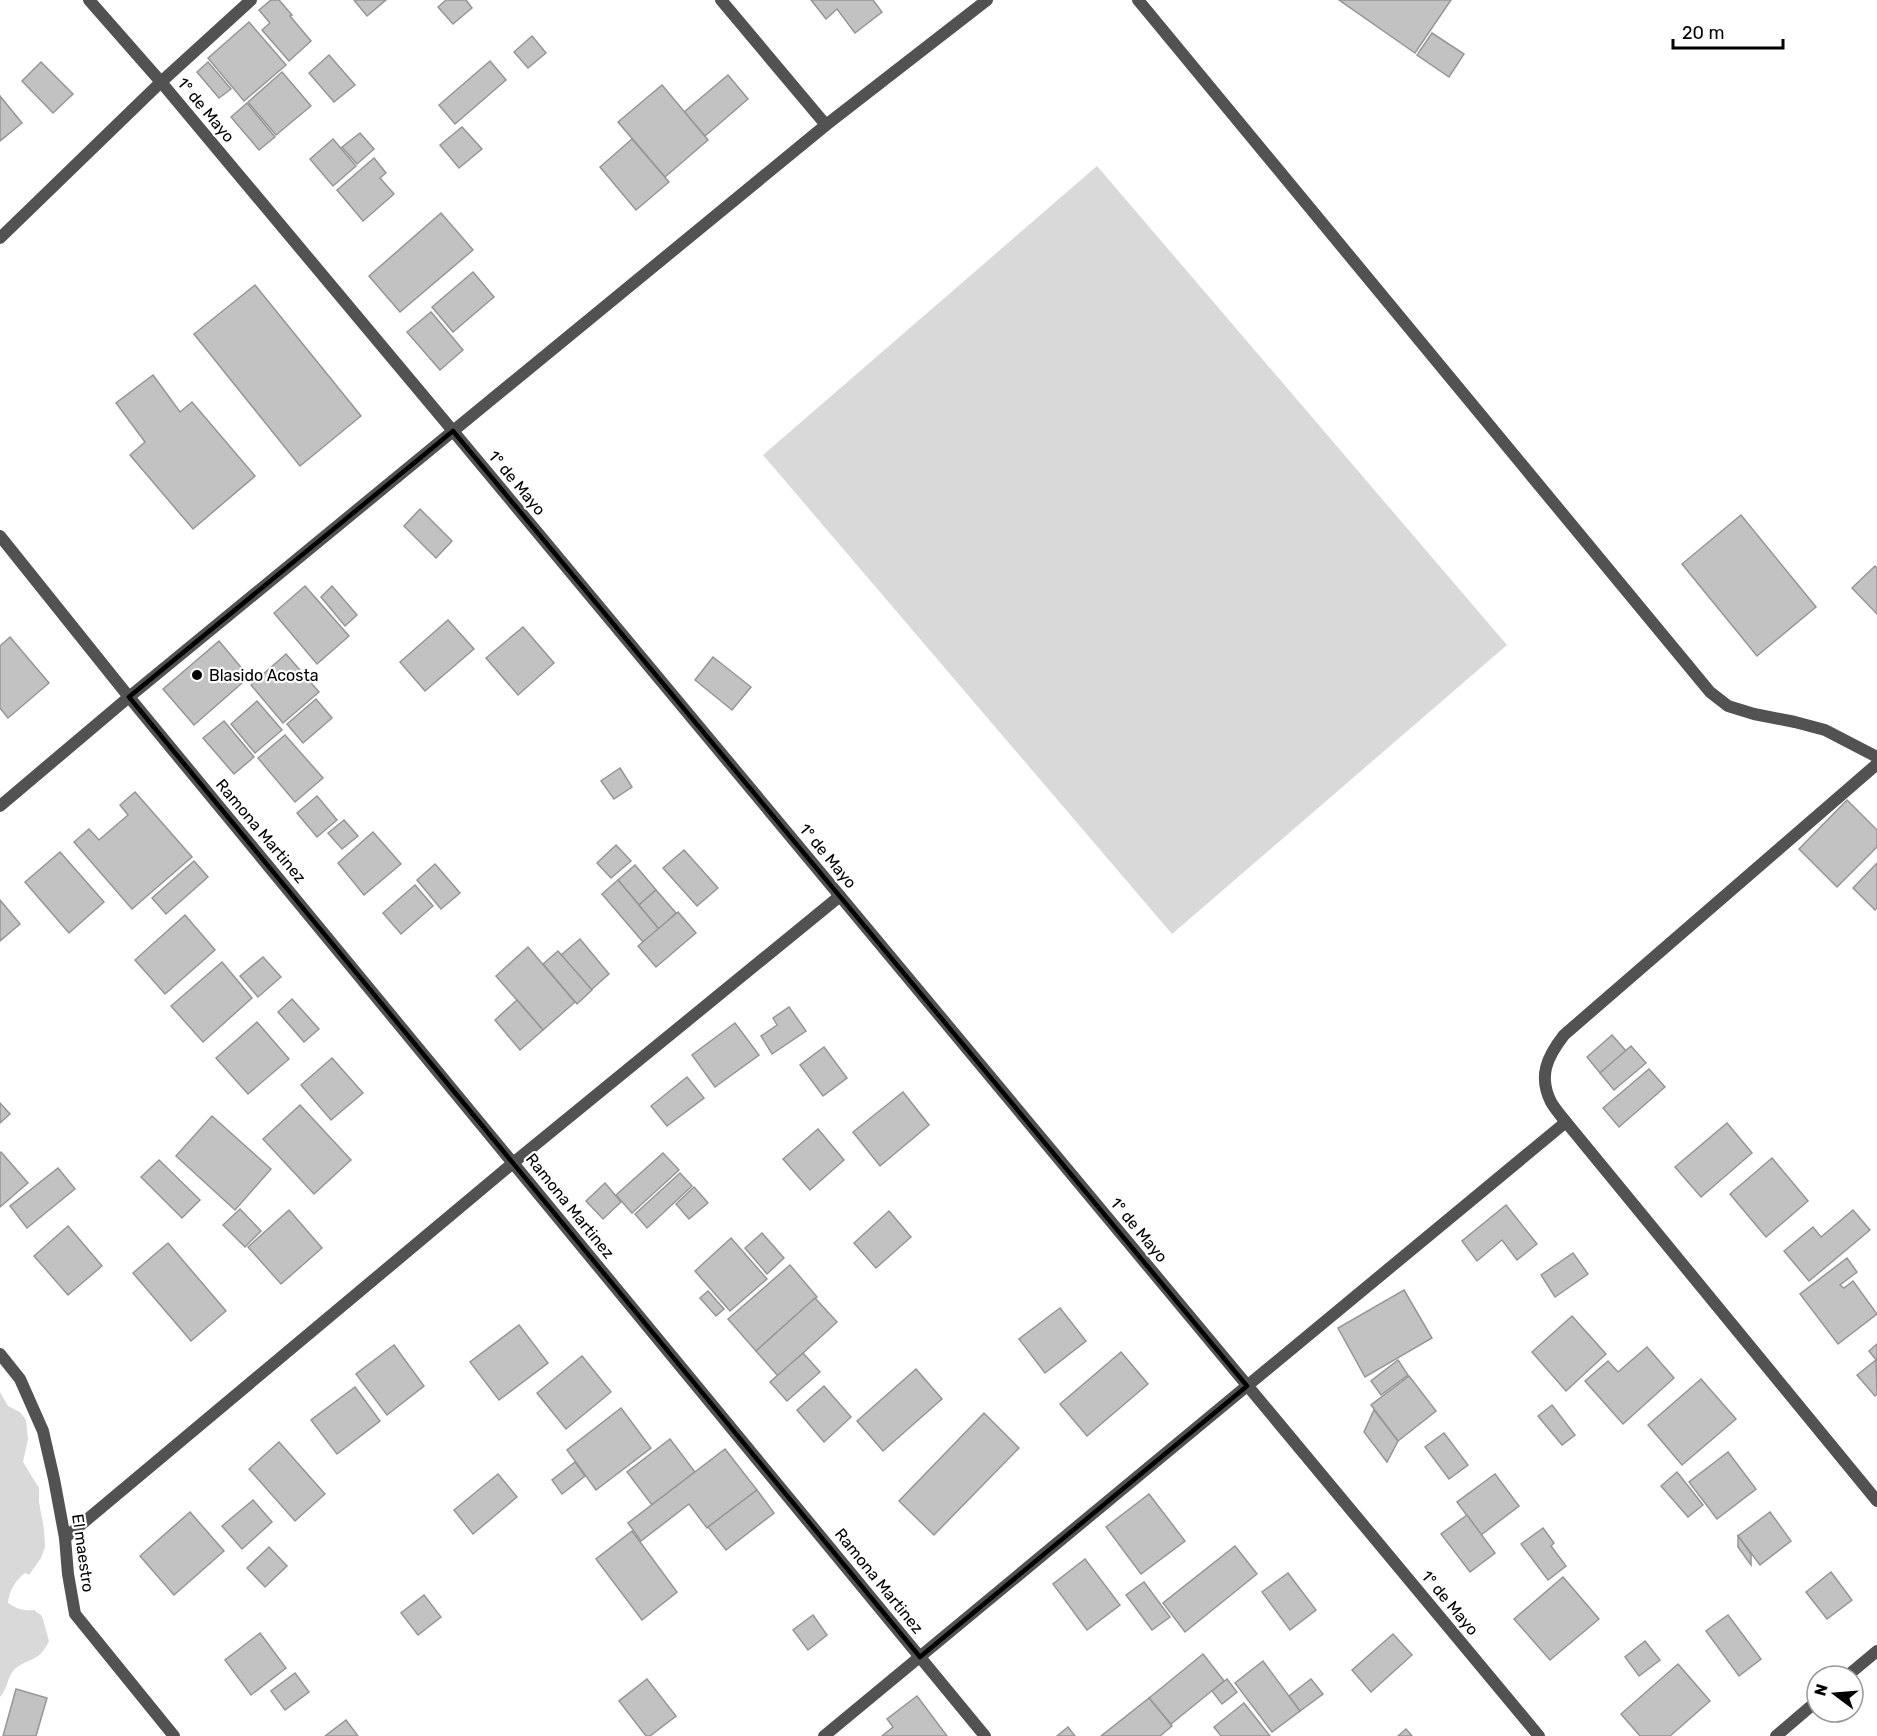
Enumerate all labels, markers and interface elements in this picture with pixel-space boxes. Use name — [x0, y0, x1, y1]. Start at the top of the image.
scale bar — [1673, 12, 1782, 50]
text: 20 m — [1682, 22, 1724, 44]
street label: 1° de Mayo — [174, 74, 238, 146]
street label: 1° de Mayo — [485, 447, 549, 519]
place label: Blasido Acosta — [209, 666, 319, 685]
marker: Blasido Acosta — [190, 668, 204, 682]
street label: Ramona Martinez — [212, 775, 310, 887]
street label: 1° de Mayo — [796, 820, 860, 892]
street label: Ramona Martinez — [522, 1150, 618, 1262]
street label: 1° de Mayo — [1107, 1194, 1171, 1266]
street label: El maestro — [68, 1513, 98, 1593]
street label: Ramona Martinez — [831, 1525, 927, 1637]
street label: 1° de Mayo — [1418, 1567, 1482, 1639]
north arrow — [1805, 1664, 1865, 1724]
text: N — [1810, 1682, 1832, 1698]

